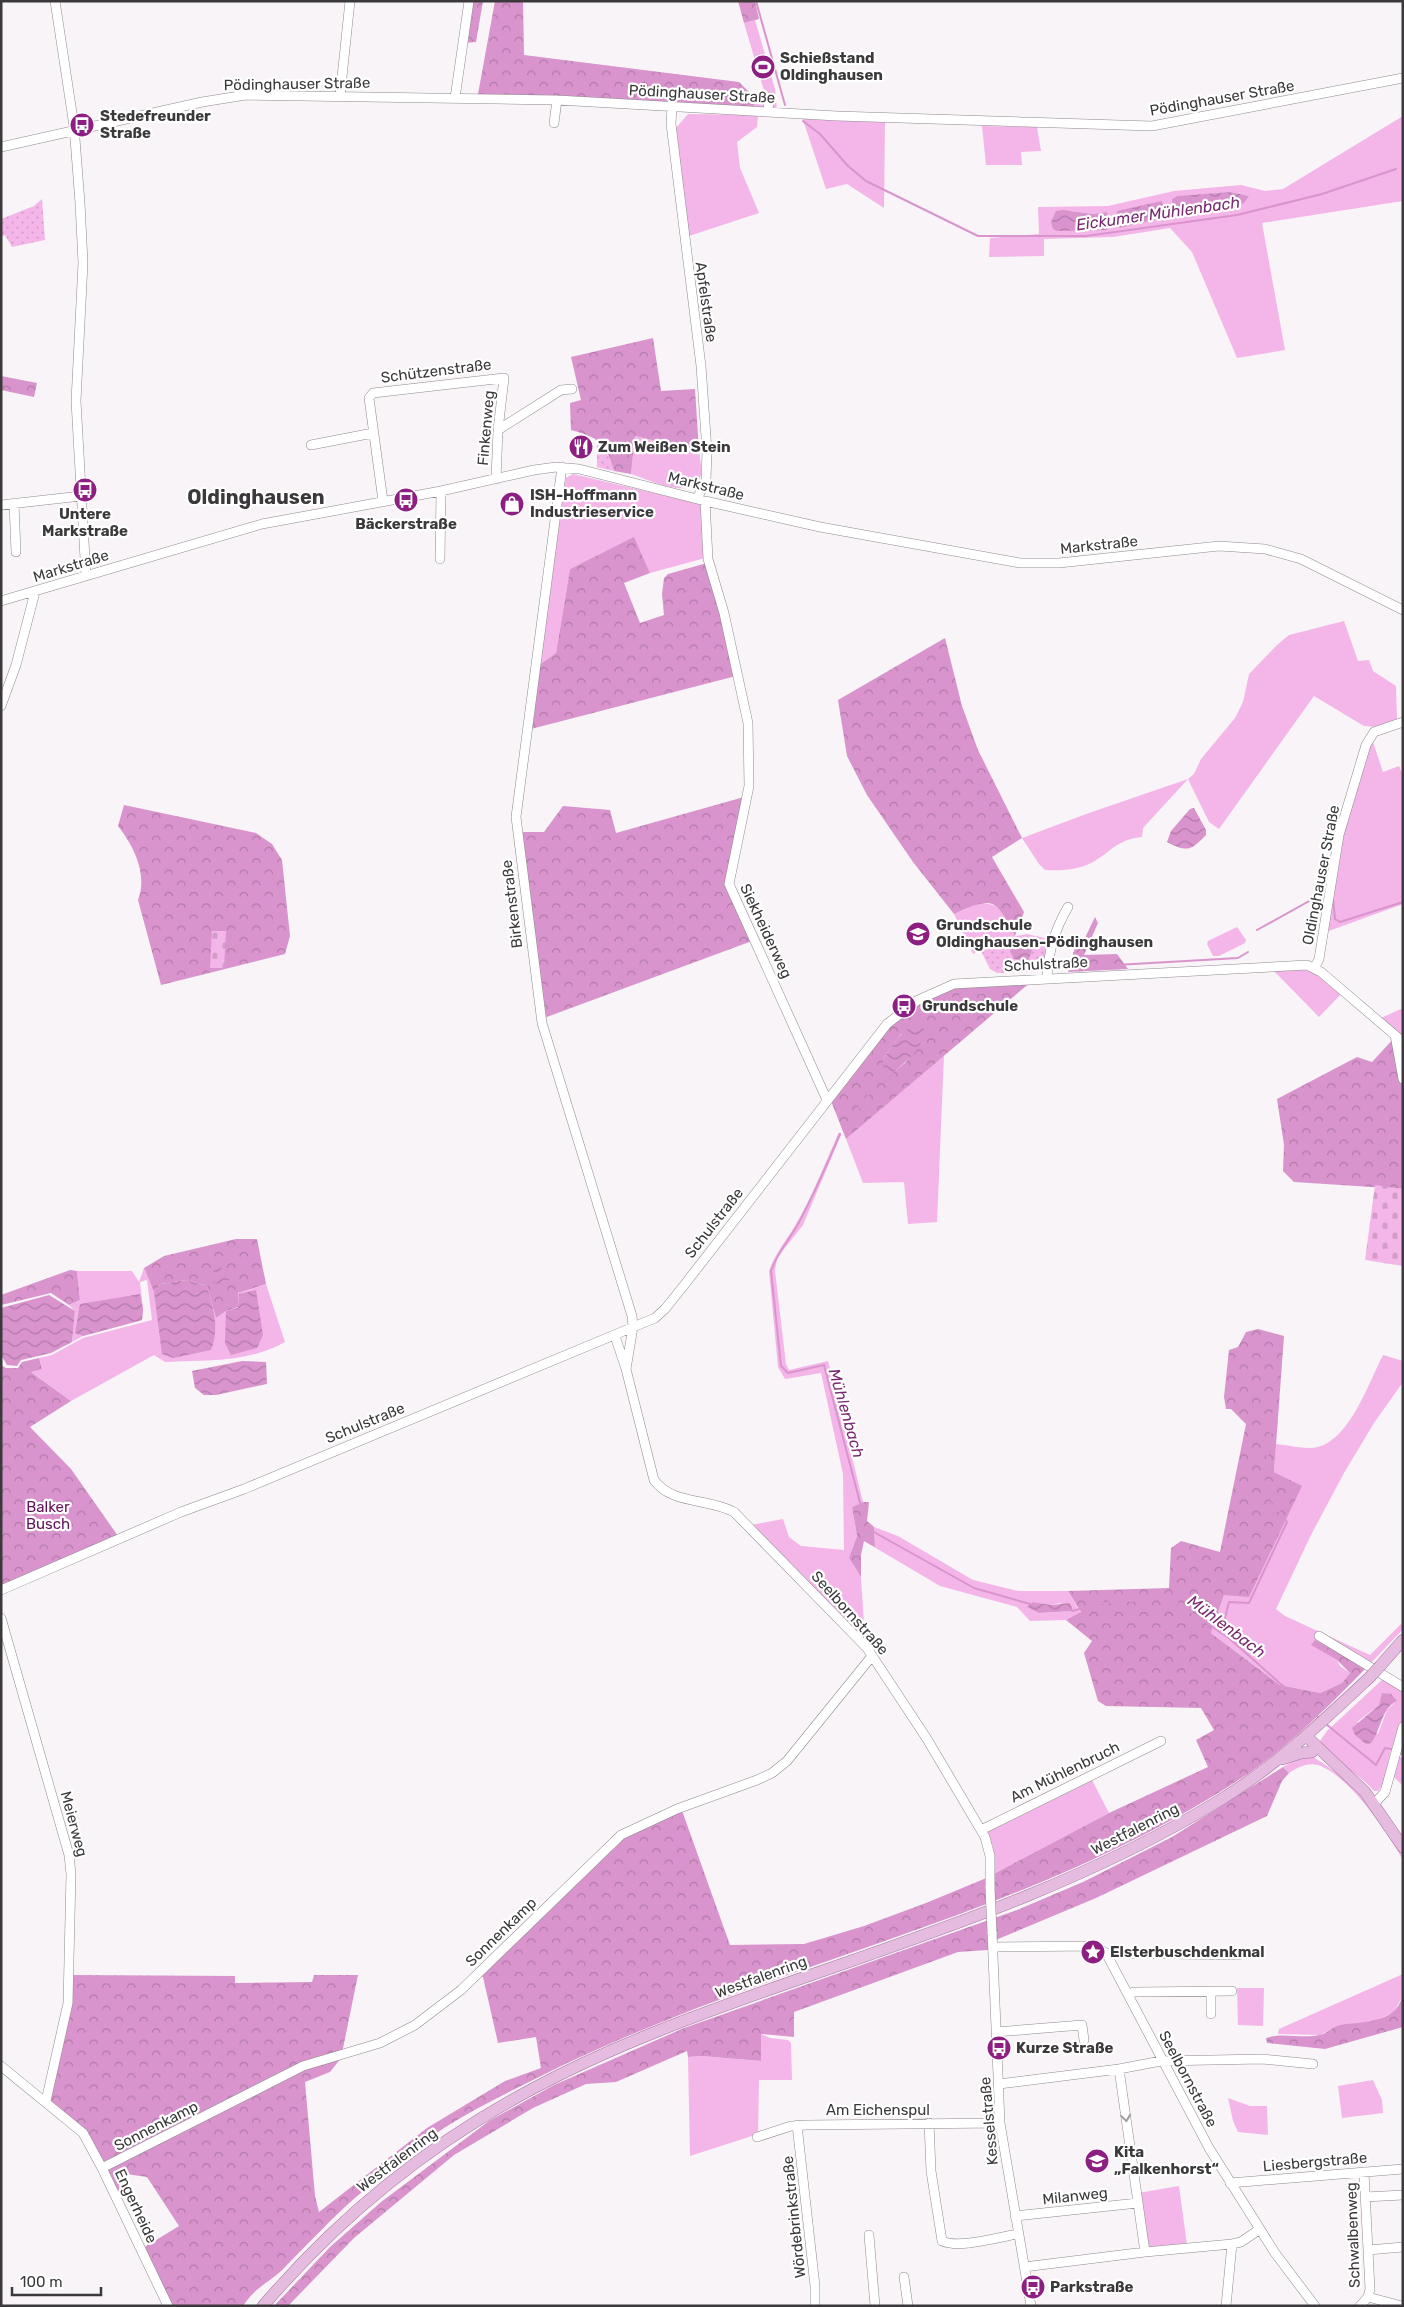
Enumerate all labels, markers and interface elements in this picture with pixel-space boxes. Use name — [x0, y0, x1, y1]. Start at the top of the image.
place label: Schießstand Oldinghausen — [780, 49, 883, 84]
sports icon: Schießstand Oldinghausen — [750, 54, 776, 80]
street label: Pödinghauser Straße — [224, 74, 370, 94]
street label: Pödinghauser Straße — [1148, 76, 1296, 120]
street label: Pödinghauser Straße — [628, 81, 776, 107]
place label: Stedefreunder Straße — [100, 107, 211, 142]
bus stop icon: Stedefreunder Straße — [69, 112, 95, 138]
water label: Eickumer Mühlenbach — [1075, 193, 1241, 234]
street label: Apfelstraße — [691, 261, 721, 343]
street label: Schützenstraße — [380, 355, 492, 387]
street label: Finkenweg — [474, 390, 498, 466]
restaurant icon: Zum Weißen Stein — [568, 434, 594, 460]
place label: Zum Weißen Stein — [598, 438, 731, 456]
street label: Markstraße — [666, 468, 746, 504]
bus stop icon: Untere Markstraße — [72, 477, 98, 503]
district label: Oldinghausen — [187, 485, 325, 509]
place label: ISH-Hoffmann Industrieservice — [530, 486, 654, 521]
bus stop icon: Bäckerstraße — [393, 487, 419, 513]
shop icon: ISH-Hoffmann Industrieservice — [499, 491, 525, 517]
place label: Untere Markstraße — [42, 505, 128, 540]
place label: Bäckerstraße — [355, 515, 457, 533]
street label: Markstraße — [1059, 532, 1139, 558]
street label: Markstraße — [31, 546, 111, 586]
street label: Oldinghauser Straße — [1299, 803, 1343, 947]
street label: Birkenstraße — [498, 859, 526, 949]
street label: Siekheiderweg — [736, 881, 796, 981]
place label: Grundschule Oldinghausen-Pödinghausen — [936, 916, 1153, 951]
school or university icon: Grundschule Oldinghausen-Pödinghausen — [905, 921, 931, 947]
street label: Schulstraße — [1004, 953, 1088, 975]
bus stop icon: Grundschule — [891, 993, 917, 1019]
place label: Grundschule — [922, 997, 1018, 1015]
street label: Schulstraße — [681, 1184, 747, 1262]
water label: Mühlenbach — [825, 1366, 868, 1460]
street label: Schulstraße — [323, 1399, 407, 1447]
park label: Balker Busch — [26, 1498, 70, 1533]
street label: Seelbornstraße — [808, 1567, 892, 1659]
water label: Mühlenbach — [1184, 1591, 1269, 1662]
street label: Am Mühlenbruch — [1007, 1738, 1123, 1806]
street label: Meierweg — [57, 1789, 91, 1859]
street label: Westfalenring — [1088, 1799, 1182, 1859]
street label: Sonnenkamp — [462, 1894, 540, 1970]
place icon: Elsterbuschdenkmal — [1080, 1939, 1106, 1965]
place label: Elsterbuschdenkmal — [1110, 1943, 1265, 1961]
street label: Westfalenring — [713, 1952, 809, 2002]
street label: Seelbornstraße — [1155, 2028, 1221, 2130]
bus stop icon: Kurze Straße — [986, 2035, 1012, 2061]
place label: Kurze Straße — [1016, 2039, 1113, 2057]
street label: Kesselstraße — [976, 2076, 1002, 2166]
street label: Sonnenkamp — [111, 2097, 201, 2155]
street label: Am Eichenspul — [826, 2101, 930, 2119]
one-way arrow — [1120, 2114, 1131, 2122]
street label: Westfalenring — [353, 2124, 441, 2196]
place label: Kita „Falkenhorst“ — [1114, 2143, 1219, 2178]
school or university icon: Kita „Falkenhorst“ — [1084, 2148, 1110, 2174]
street label: Liesbergstraße — [1262, 2148, 1368, 2176]
street label: Wördebrinkstraße — [779, 2155, 809, 2279]
street label: Engerheide — [111, 2166, 161, 2246]
street label: Schwalbenweg — [1342, 2182, 1364, 2288]
street label: Milanweg — [1041, 2184, 1109, 2208]
scale bar — [12, 2264, 101, 2296]
text: 100 m — [20, 2273, 62, 2291]
bus stop icon: Parkstraße — [1020, 2274, 1046, 2300]
place label: Parkstraße — [1050, 2278, 1134, 2296]

